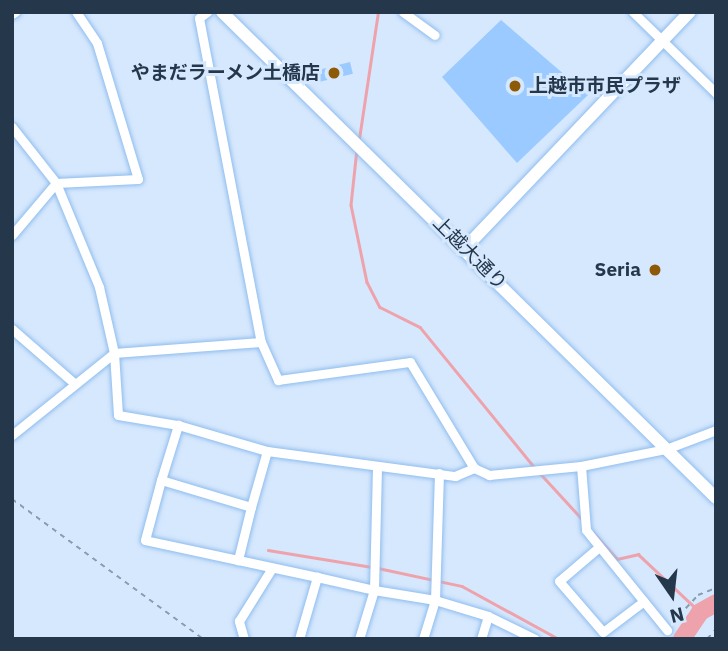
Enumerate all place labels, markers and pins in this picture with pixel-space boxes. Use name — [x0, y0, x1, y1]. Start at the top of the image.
place label: やまだラーメン土橋店 — [130, 62, 320, 84]
marker: やまだラーメン土橋店 — [326, 65, 342, 81]
place label: 上越市市民プラザ — [529, 75, 681, 97]
marker: 上越市市民プラザ — [507, 78, 523, 94]
place label: Seria — [595, 259, 641, 281]
marker: Seria — [647, 262, 663, 278]

